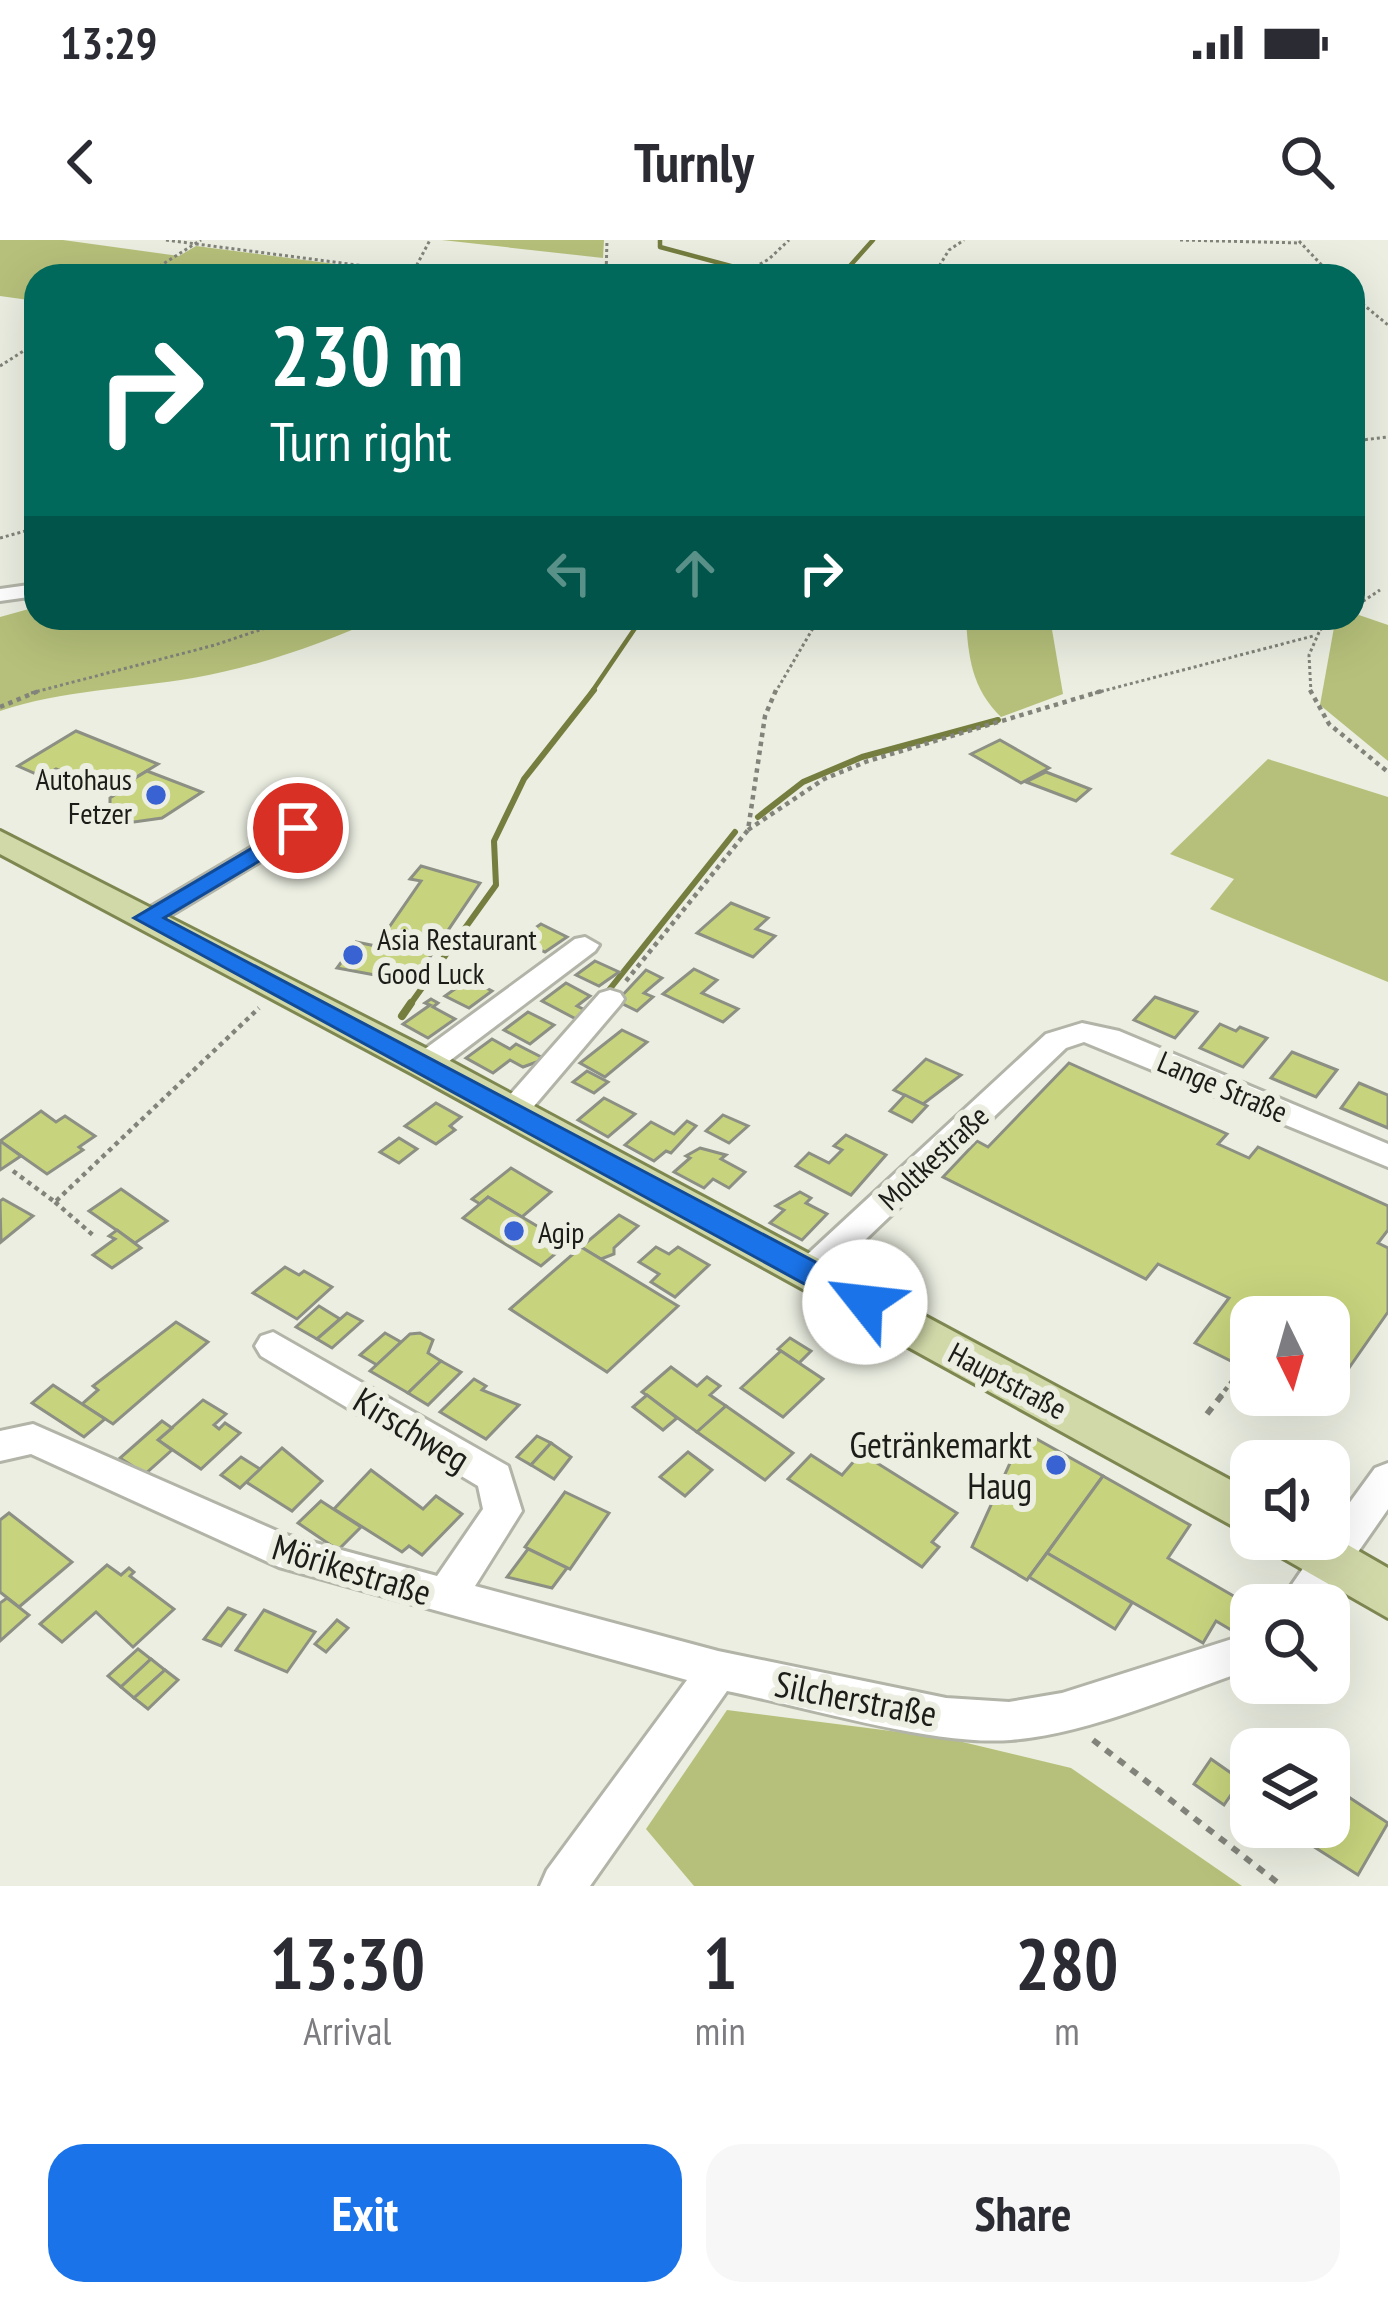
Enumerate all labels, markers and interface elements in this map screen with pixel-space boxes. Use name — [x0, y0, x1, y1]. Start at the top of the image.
text: 13:29 — [60, 13, 157, 71]
text: Turnly — [634, 127, 754, 197]
icon: back — [48, 129, 114, 195]
icon: search — [1274, 129, 1340, 195]
text: 230 m — [270, 300, 463, 409]
icon: right — [72, 312, 228, 468]
text: Turn right — [270, 406, 451, 476]
icon: left — [536, 540, 602, 606]
icon: ahead — [662, 540, 728, 606]
icon: right — [788, 540, 854, 606]
place label: Autohaus Fetzer — [35, 759, 133, 832]
pin — [247, 777, 349, 879]
marker: Autohaus Fetzer — [143, 782, 169, 808]
icon: arrive — [265, 795, 331, 861]
place label: Asia Restaurant Good Luck — [377, 919, 538, 992]
marker: Asia Restaurant Good Luck — [340, 942, 366, 968]
street label: Lange Straße — [1152, 1041, 1294, 1131]
street label: Moltkestraße — [870, 1096, 996, 1218]
place label: Agip — [538, 1212, 584, 1251]
marker: Agip — [501, 1218, 527, 1244]
position arrow — [802, 1239, 928, 1365]
north arrow — [1230, 1296, 1350, 1416]
map controls — [1230, 1296, 1350, 1848]
street label: Hauptstraße — [942, 1333, 1074, 1427]
street label: Kirschweg — [345, 1376, 479, 1482]
place label: Getränkemarkt Haug — [849, 1421, 1032, 1509]
button: sound — [1230, 1440, 1350, 1560]
marker: Getränkemarkt Haug — [1043, 1452, 1069, 1478]
street label: Mörikestraße — [267, 1523, 437, 1615]
button: search — [1230, 1584, 1350, 1704]
street label: Silcherstraße — [771, 1659, 941, 1737]
button: layers — [1230, 1728, 1350, 1848]
text: 13:30 — [270, 1916, 425, 2009]
text: 1 — [703, 1916, 737, 2009]
text: 280 — [1015, 1916, 1118, 2009]
text: Arrival — [303, 2005, 391, 2056]
text: min — [695, 2005, 746, 2056]
text: m — [1054, 2005, 1080, 2056]
button: Exit — [48, 2144, 682, 2282]
button: Share — [706, 2144, 1340, 2282]

